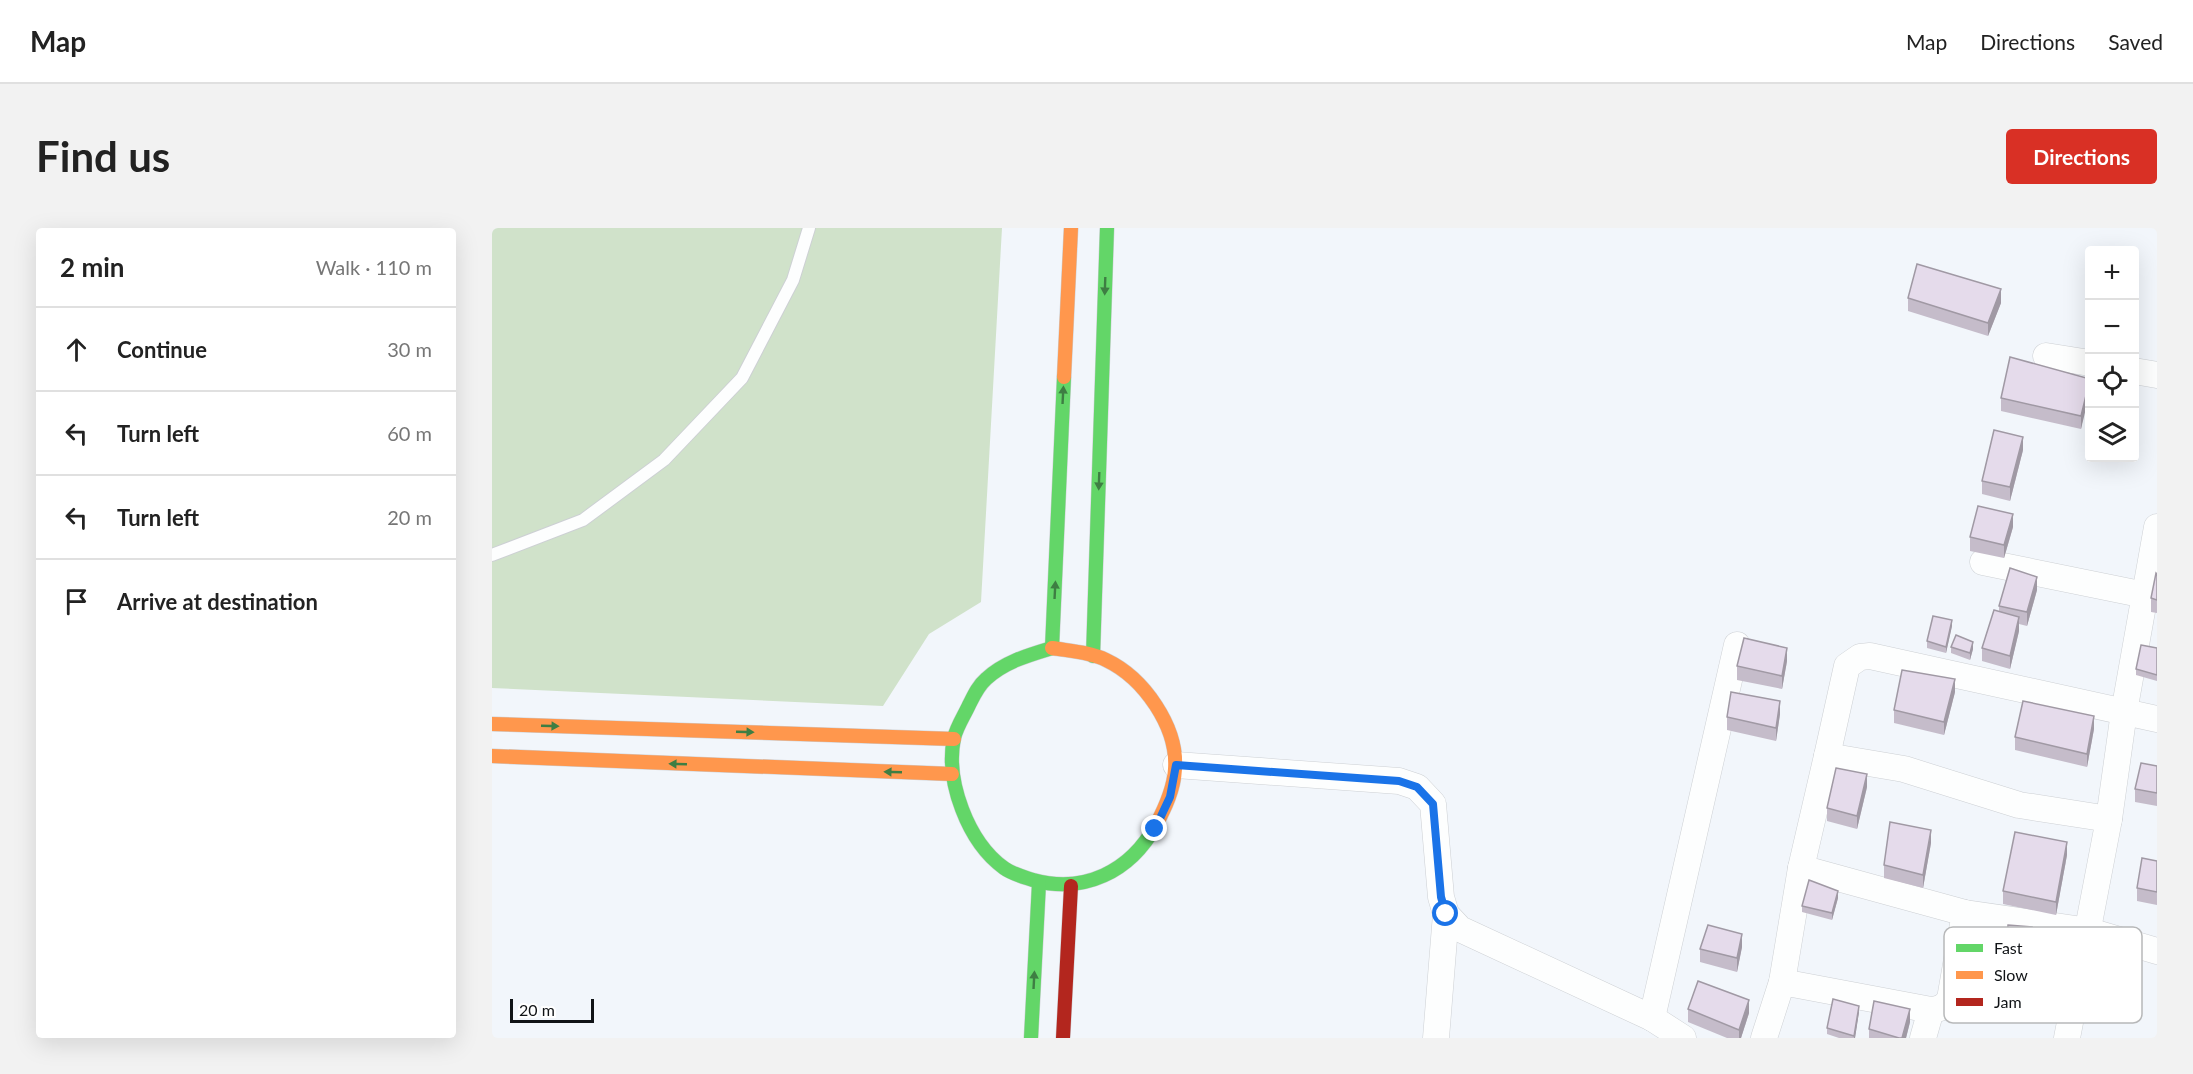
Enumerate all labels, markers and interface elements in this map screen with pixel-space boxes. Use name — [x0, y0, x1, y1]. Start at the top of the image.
text: Map — [30, 24, 86, 58]
text: Map — [1906, 29, 1947, 54]
text: Directions — [1980, 29, 2075, 54]
text: Saved — [2108, 29, 2163, 54]
button: Directions — [2006, 129, 2157, 184]
text: Find us — [36, 131, 170, 181]
map controls — [2085, 246, 2139, 462]
button: + — [2085, 246, 2139, 300]
text: 2 min — [60, 251, 124, 283]
text: Walk · 110 m — [316, 255, 432, 279]
one-way arrow — [1101, 277, 1110, 296]
button: − — [2085, 300, 2139, 354]
icon: ahead — [60, 333, 93, 366]
text: Continue — [117, 336, 207, 363]
text: 30 m — [387, 337, 432, 361]
button: locate — [2085, 354, 2139, 408]
one-way arrow — [1059, 385, 1068, 404]
button: layers — [2085, 408, 2139, 462]
icon: left — [60, 417, 93, 450]
text: Turn left — [117, 420, 199, 447]
text: 60 m — [387, 421, 432, 445]
one-way arrow — [1094, 472, 1103, 491]
icon: left — [60, 501, 93, 534]
text: Turn left — [117, 504, 199, 531]
text: 20 m — [387, 505, 432, 529]
one-way arrow — [1050, 580, 1059, 599]
icon: arrive — [60, 585, 93, 618]
text: Arrive at destination — [117, 588, 318, 615]
one-way arrow — [541, 721, 560, 730]
one-way arrow — [736, 727, 755, 737]
one-way arrow — [668, 759, 687, 768]
one-way arrow — [884, 767, 903, 776]
route end — [1141, 815, 1167, 841]
route start — [1432, 900, 1458, 926]
legend — [1944, 927, 2142, 1023]
text: Fast — [1994, 938, 2023, 957]
text: Slow — [1994, 965, 2028, 984]
one-way arrow — [1030, 970, 1039, 989]
text: Jam — [1994, 992, 2022, 1011]
scale bar — [510, 996, 594, 1024]
text: 20 m — [519, 1000, 555, 1019]

